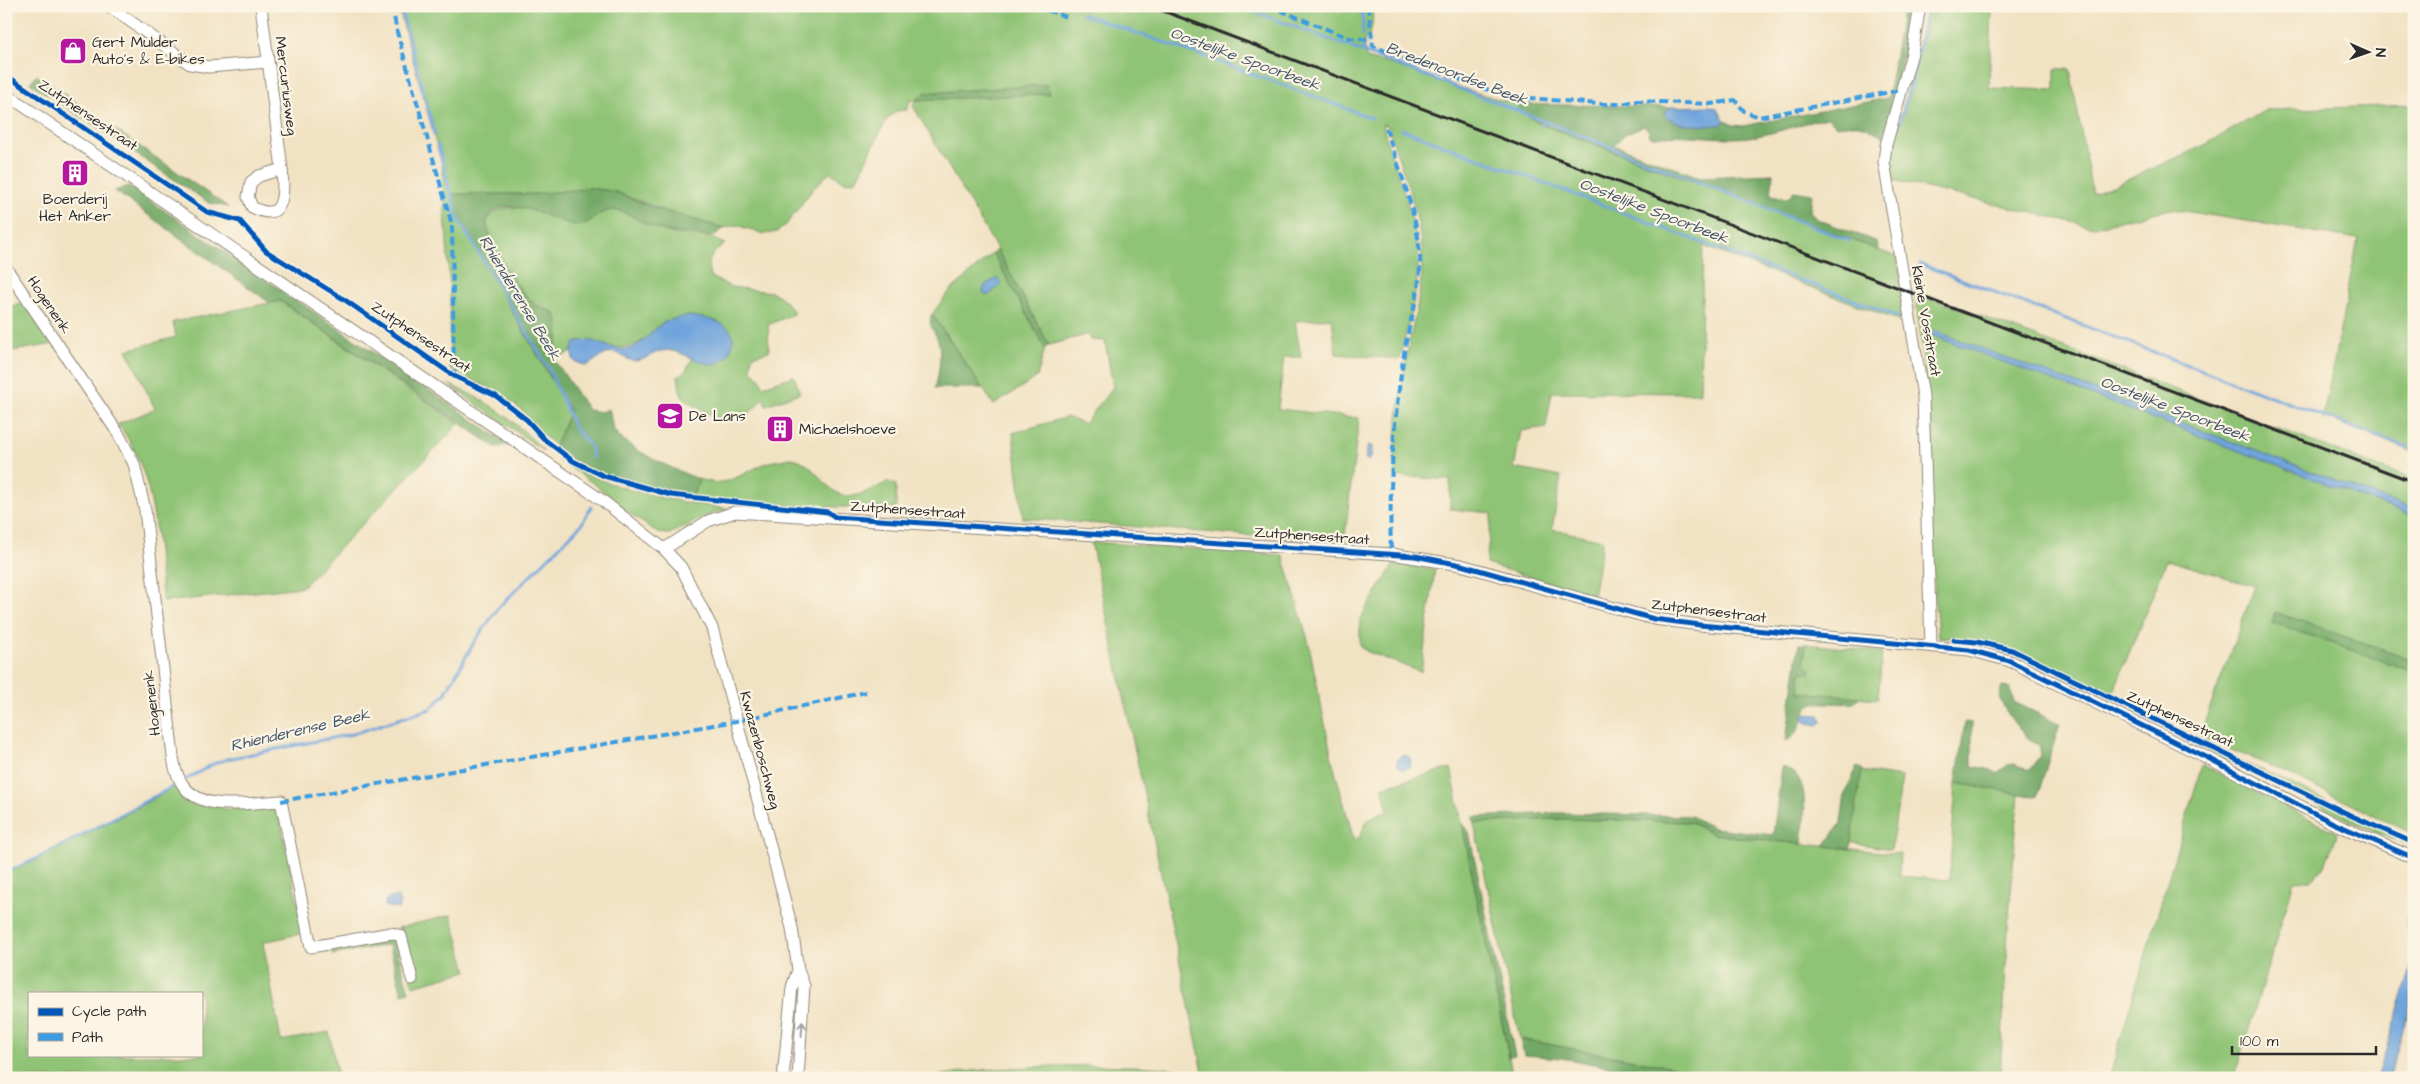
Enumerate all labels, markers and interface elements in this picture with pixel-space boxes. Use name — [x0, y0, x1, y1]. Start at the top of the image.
water label: Oostelijke Spoorbeek — [1167, 22, 1324, 97]
north arrow — [2342, 28, 2392, 78]
place label: Gert Mulder Auto's & E-bikes — [92, 32, 205, 70]
street label: Mercuriusweg — [269, 35, 303, 137]
shop icon: Gert Mulder Auto's & E-bikes — [58, 36, 88, 66]
water label: Bredenoordse Beek — [1383, 37, 1532, 112]
text: N — [2370, 48, 2390, 57]
street label: Zutphensestraat — [34, 74, 142, 156]
building icon: Boerderij Het Anker — [60, 158, 90, 188]
water label: Oostelijke Spoorbeek — [1576, 172, 1733, 250]
place label: Boerderij Het Anker — [39, 189, 111, 227]
water label: Rhienderense Beek — [474, 231, 567, 366]
street label: Kleine Vosstraat — [1906, 264, 1946, 378]
street label: Hogenenk — [21, 272, 76, 339]
street label: Zutphensestraat — [367, 296, 475, 378]
water label: Oostelijke Spoorbeek — [2097, 370, 2254, 448]
school or university icon: De Lans — [655, 401, 685, 431]
place label: De Lans — [689, 406, 746, 427]
building icon: Michaelshoeve — [765, 414, 795, 444]
place label: Michaelshoeve — [799, 419, 896, 440]
street label: Zutphensestraat — [850, 495, 966, 525]
street label: Zutphensestraat — [1254, 521, 1370, 551]
street label: Zutphensestraat — [1650, 594, 1768, 628]
street label: Hogenenk — [138, 669, 167, 737]
street label: Zutphensestraat — [2123, 685, 2237, 753]
street label: Kwazenboschweg — [733, 689, 786, 812]
water label: Rhienderense Beek — [228, 703, 373, 757]
legend — [28, 992, 202, 1056]
text: Cycle path — [72, 1001, 147, 1023]
one-way arrow — [797, 1021, 807, 1037]
scale bar — [2232, 1024, 2376, 1056]
text: Path — [72, 1027, 103, 1048]
text: 100 m — [2240, 1031, 2279, 1052]

